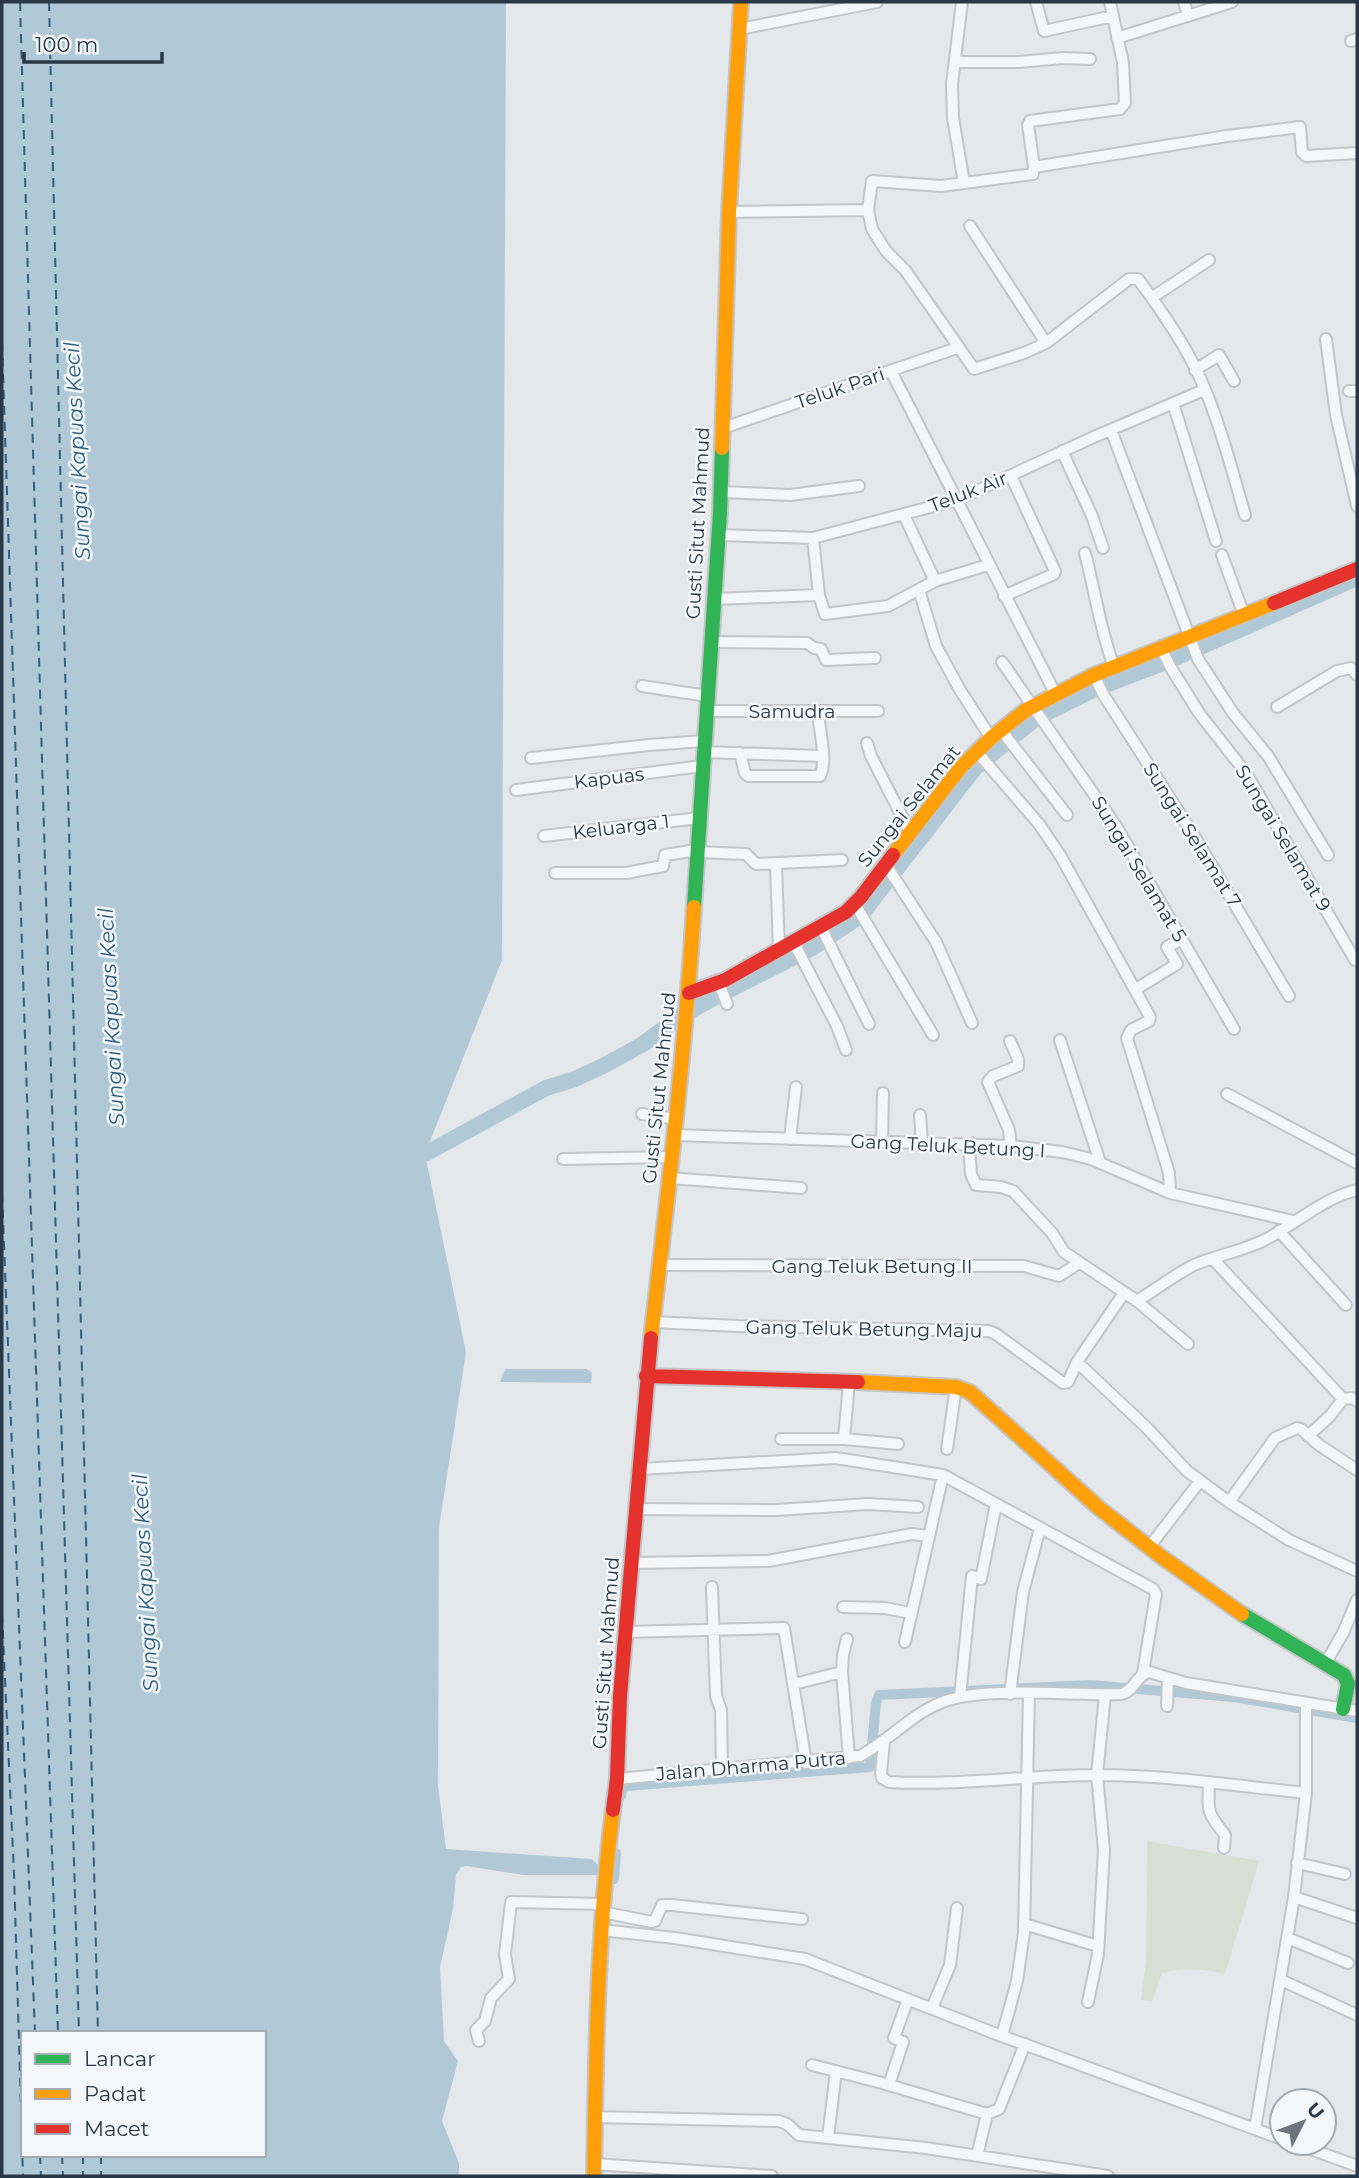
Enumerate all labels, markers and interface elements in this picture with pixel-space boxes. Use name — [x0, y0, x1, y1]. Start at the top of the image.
scale bar — [24, 21, 163, 65]
text: 100 m — [35, 32, 98, 57]
water label: Sungai Kapuas Kecil — [59, 341, 95, 561]
street label: Teluk Pari — [792, 362, 888, 414]
street label: Gusti Situt Mahmud — [681, 426, 715, 620]
street label: Teluk Air — [926, 467, 1010, 517]
street label: Samudra — [749, 700, 835, 723]
street label: Sungai Selamat — [853, 740, 965, 872]
street label: Sungai Selamat 7 — [1138, 758, 1246, 912]
street label: Sungai Selamat 9 — [1230, 761, 1336, 915]
street label: Kapuas — [573, 762, 645, 794]
street label: Sungai Selamat 5 — [1086, 792, 1192, 946]
street label: Keluarga 1 — [571, 810, 671, 844]
water label: Sungai Kapuas Kecil — [93, 907, 129, 1127]
street label: Gusti Situt Mahmud — [638, 991, 680, 1185]
street label: Gang Teluk Betung I — [850, 1129, 1046, 1163]
street label: Gang Teluk Betung II — [772, 1255, 972, 1278]
street label: Gang Teluk Betung Maju — [745, 1315, 983, 1343]
water label: Sungai Kapuas Kecil — [127, 1473, 163, 1693]
street label: Gusti Situt Mahmud — [588, 1556, 624, 1750]
street label: Jalan Dharma Putra — [654, 1746, 847, 1786]
legend — [21, 2031, 266, 2157]
text: Lancar — [84, 2046, 156, 2071]
text: Padat — [84, 2081, 146, 2106]
north arrow — [1268, 2087, 1338, 2157]
text: U — [1302, 2098, 1329, 2124]
text: Macet — [84, 2116, 149, 2141]

